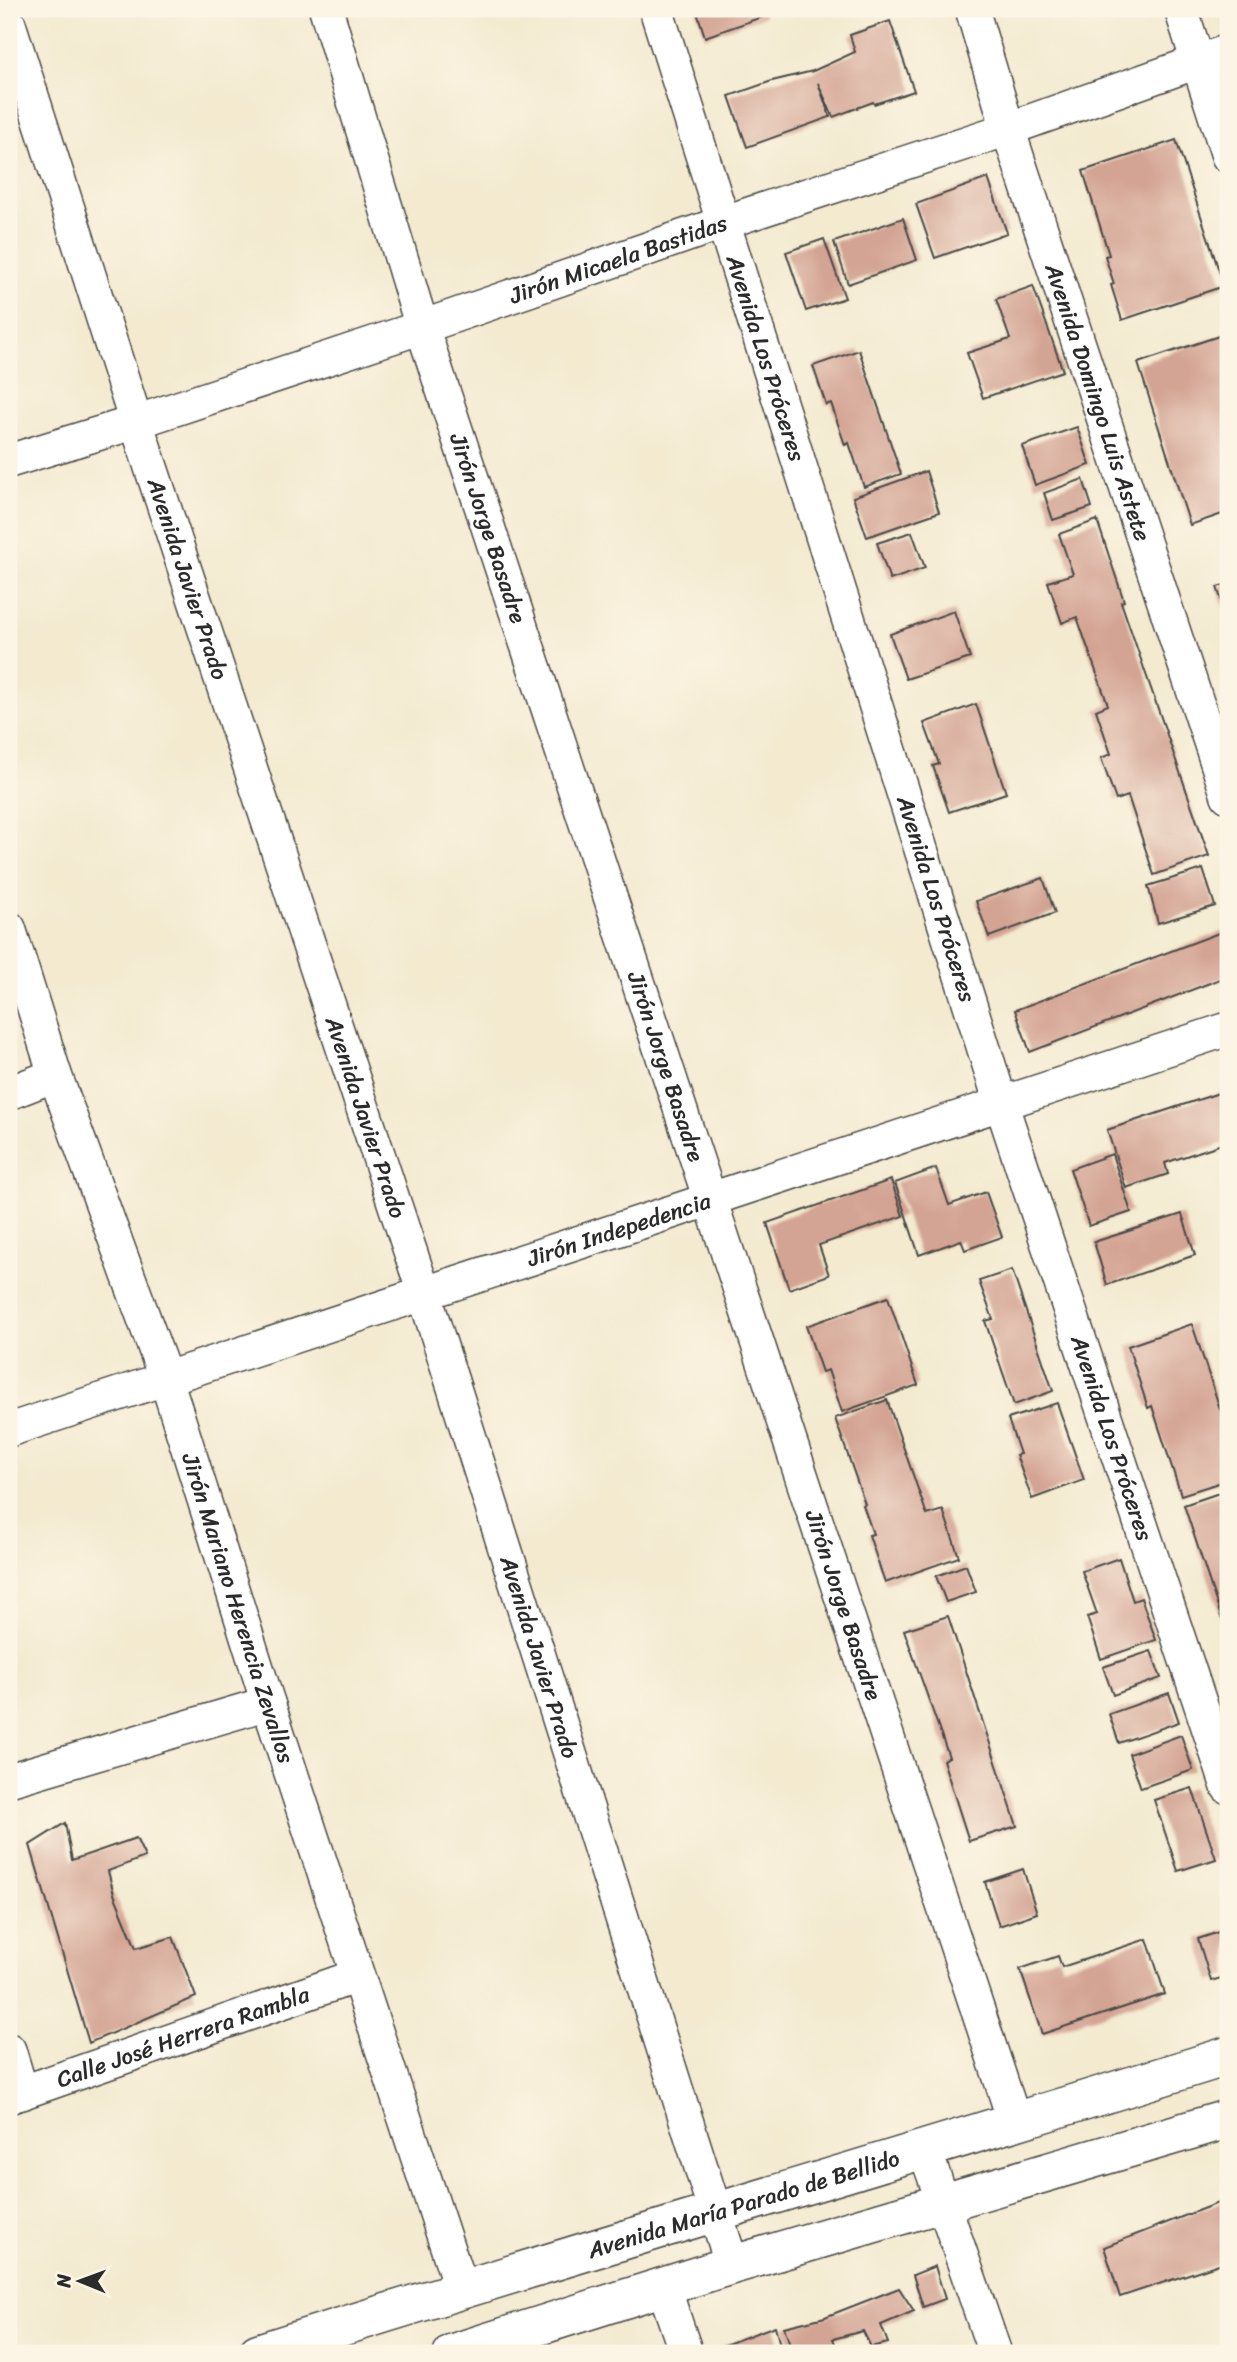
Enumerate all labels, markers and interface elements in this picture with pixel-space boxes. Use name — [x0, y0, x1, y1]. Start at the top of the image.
street label: Jirón Micaela Bastidas — [503, 203, 733, 316]
street label: Avenida Los Próceres — [713, 249, 818, 467]
street label: Avenida Domingo Luis Astete — [1032, 257, 1163, 547]
street label: Jirón Jorge Basadre — [437, 427, 539, 629]
street label: Avenida Javier Prado — [135, 472, 240, 686]
street label: Avenida Los Próceres — [884, 789, 988, 1008]
street label: Jirón Jorge Basadre — [615, 965, 716, 1167]
street label: Avenida Javier Prado — [313, 1010, 418, 1224]
street label: Jirón Indepedencia — [521, 1180, 717, 1280]
street label: Avenida Los Próceres — [1058, 1329, 1165, 1547]
street label: Jirón Mariano Herencia Zevallos — [169, 1447, 307, 1769]
street label: Jirón Jorge Basadre — [793, 1504, 894, 1706]
street label: Avenida Javier Prado — [487, 1550, 590, 1764]
street label: Calle José Herrera Rambla — [51, 1974, 316, 2100]
street label: Avenida María Parado de Bellido — [582, 2138, 905, 2271]
north arrow — [46, 2246, 116, 2316]
text: N — [47, 2273, 80, 2289]

